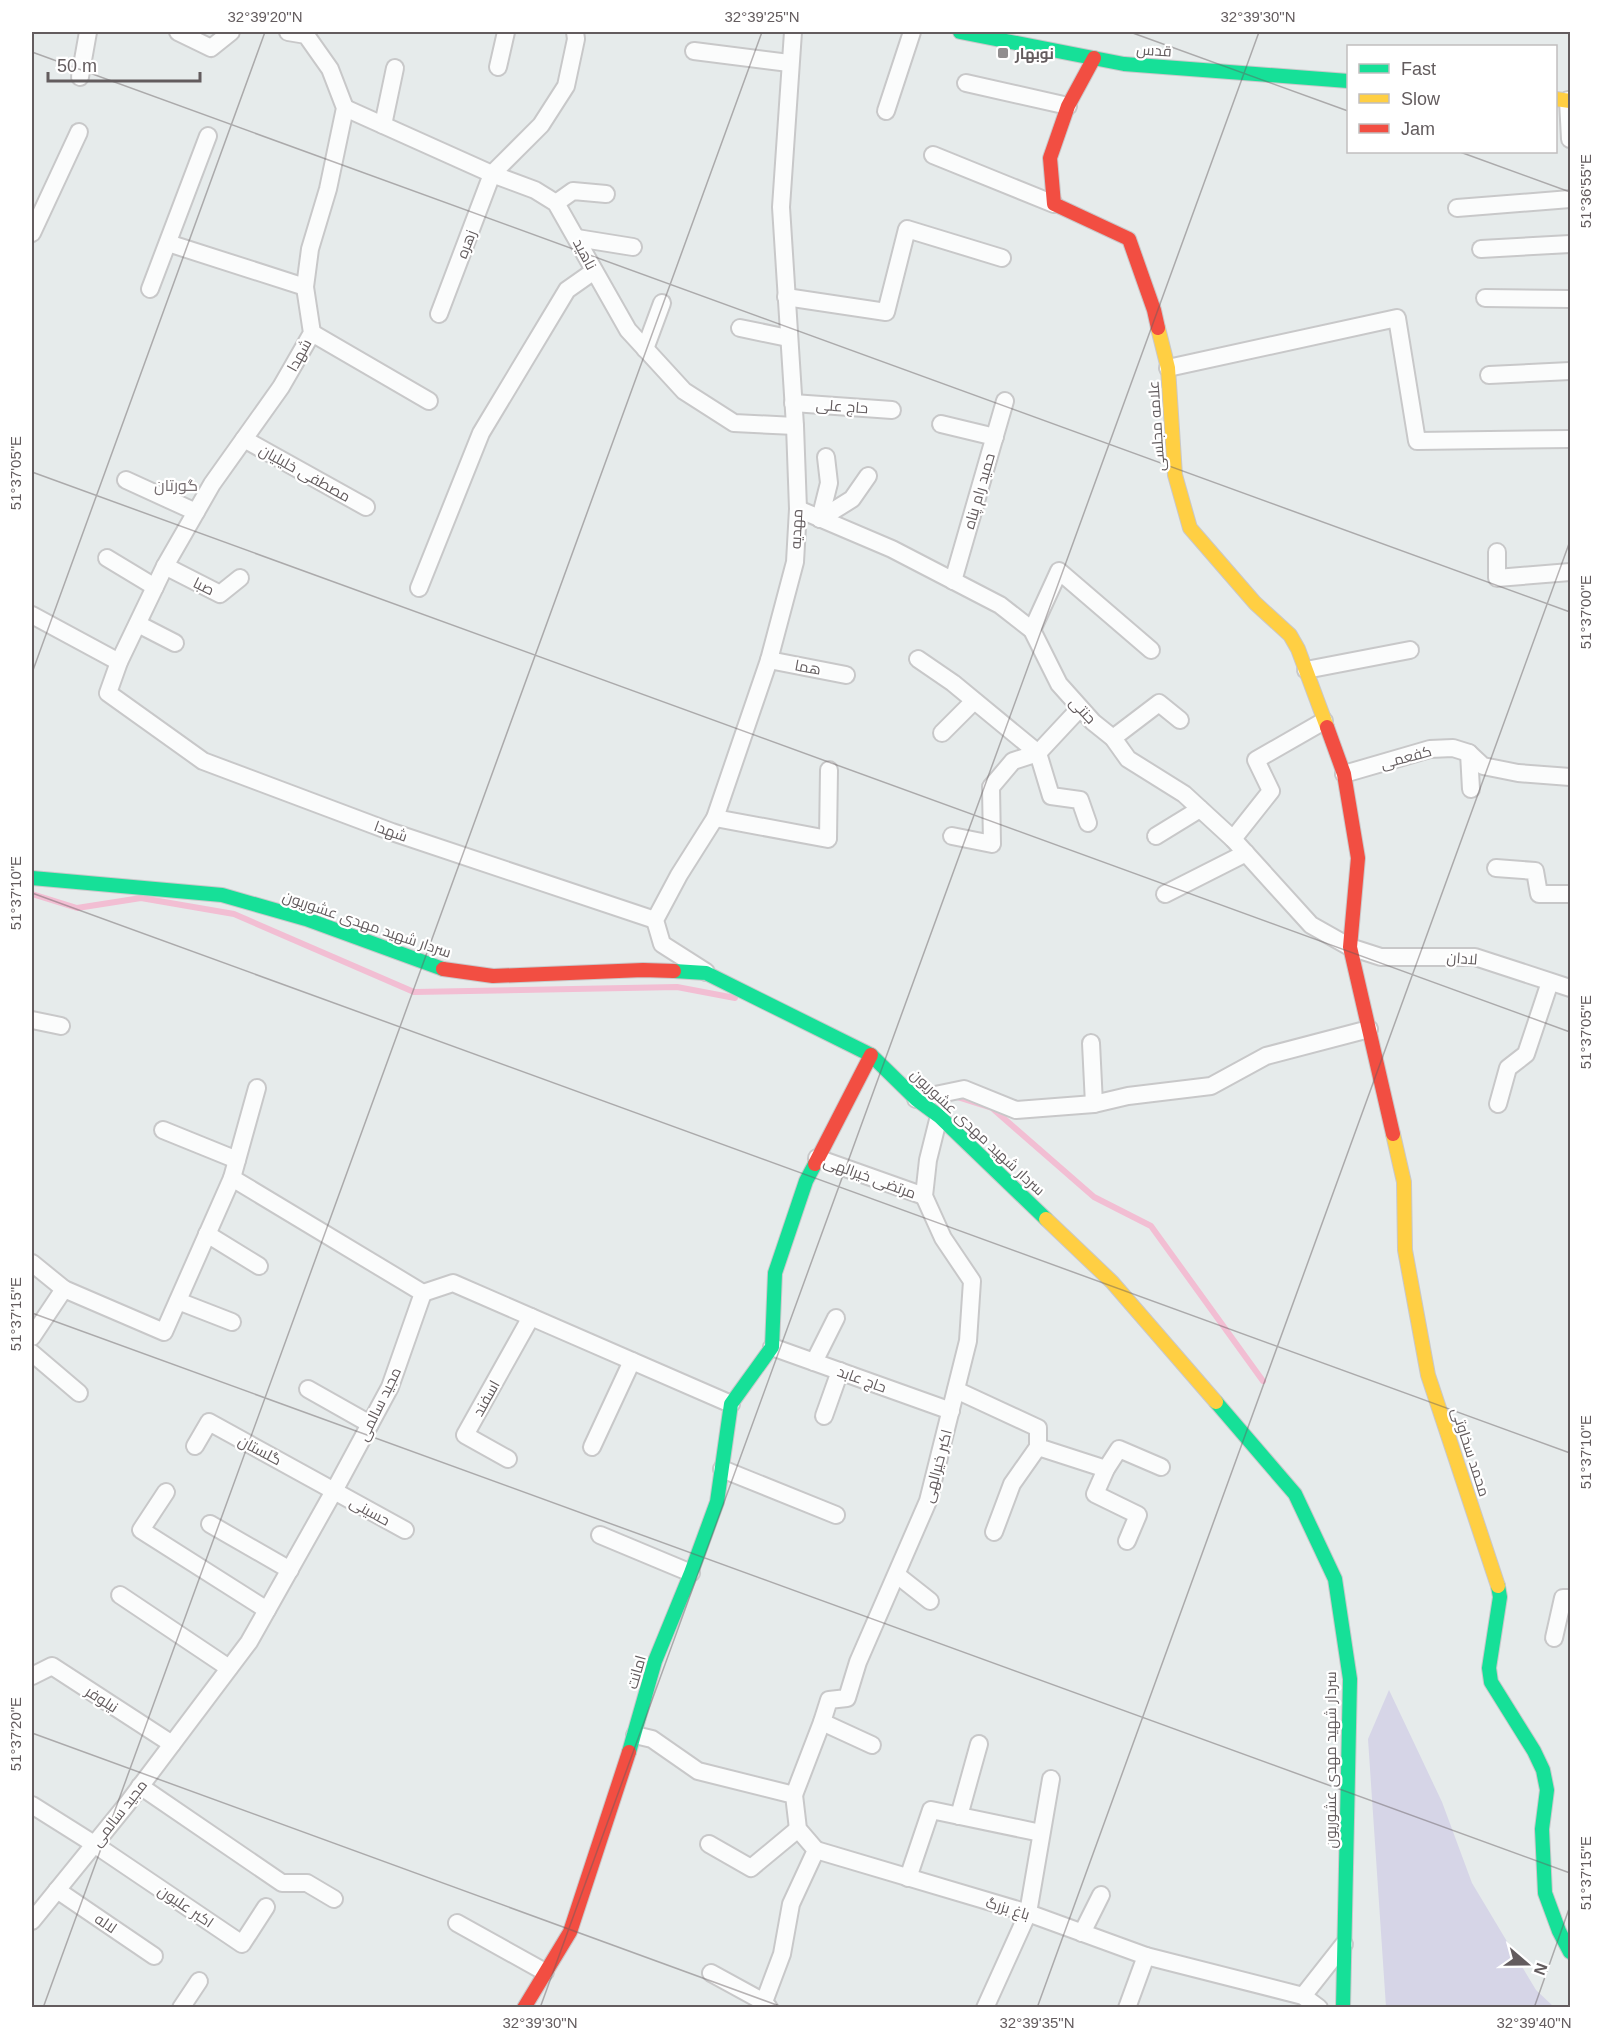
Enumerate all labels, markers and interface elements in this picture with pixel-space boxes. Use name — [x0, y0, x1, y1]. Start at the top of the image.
text: 32°39'20"N — [227, 8, 303, 25]
text: 32°39'25"N — [724, 8, 800, 25]
text: 32°39'30"N — [1220, 8, 1296, 25]
street label: قدس — [1136, 40, 1172, 62]
scale bar — [48, 45, 200, 83]
place label: نوبهار — [1014, 45, 1054, 63]
legend — [1347, 45, 1557, 153]
marker: نوبهار — [996, 46, 1010, 60]
text: 50 m — [57, 56, 97, 76]
text: Fast — [1401, 59, 1436, 79]
text: Slow — [1401, 89, 1441, 109]
text: Jam — [1401, 119, 1435, 139]
text: 51°36'55"E — [1577, 154, 1594, 228]
street label: زهره — [453, 227, 480, 261]
street label: ناهید — [570, 236, 600, 272]
street label: شهدا — [283, 336, 317, 375]
street label: علامه مجلسی — [1144, 380, 1170, 472]
street label: حاج علی — [815, 396, 869, 419]
text: 51°37'05"E — [7, 436, 24, 510]
street label: مصطفی خلیلیان — [256, 441, 353, 507]
street label: حمید رام پناه — [960, 451, 1000, 531]
district label: گورتان — [154, 477, 198, 496]
street label: مهدیه — [786, 508, 808, 550]
street label: صبا — [191, 574, 217, 598]
text: 51°37'00"E — [1577, 575, 1594, 649]
street label: هما — [793, 656, 823, 678]
street label: جنتی — [1065, 693, 1100, 728]
street label: کفعمی — [1379, 742, 1434, 774]
street label: شهدا — [371, 817, 410, 847]
text: 51°37'10"E — [7, 856, 24, 930]
street label: سردار شهید مهدی عشوریون — [280, 887, 454, 963]
street label: لادان — [1446, 948, 1478, 970]
text: 51°37'05"E — [1577, 995, 1594, 1069]
street label: سردار شهید مهدی عشوریون — [906, 1065, 1049, 1200]
street label: مرتضی خیرالهی — [821, 1152, 918, 1203]
text: 51°37'15"E — [7, 1277, 24, 1351]
street label: حاج عابد — [834, 1362, 889, 1399]
street label: مجید سالمی — [354, 1364, 406, 1444]
street label: اسفند — [469, 1377, 503, 1419]
street label: محمد سخاوتی — [1447, 1405, 1493, 1499]
text: 51°37'10"E — [1577, 1415, 1594, 1489]
street label: اکبر خیرالهی — [919, 1428, 957, 1505]
street label: گلستان — [235, 1432, 285, 1470]
street label: حسینی — [346, 1493, 393, 1531]
street label: امانت — [623, 1653, 649, 1691]
street label: سردار شهید مهدی عشوریون — [1322, 1671, 1341, 1849]
street label: نیلوفر — [81, 1682, 121, 1717]
text: 51°37'20"E — [7, 1697, 24, 1771]
street label: مجید سالمی — [88, 1776, 152, 1851]
text: 51°37'15"E — [1577, 1836, 1594, 1910]
street label: اکبر علیون — [154, 1881, 217, 1932]
street label: باغ بزرگ — [983, 1893, 1032, 1926]
street label: لاله — [92, 1910, 120, 1936]
north arrow — [1497, 1934, 1557, 1994]
text: N — [1531, 1961, 1551, 1977]
text: 32°39'30"N — [502, 2014, 578, 2031]
text: 32°39'35"N — [999, 2014, 1075, 2031]
text: 32°39'40"N — [1496, 2014, 1572, 2031]

